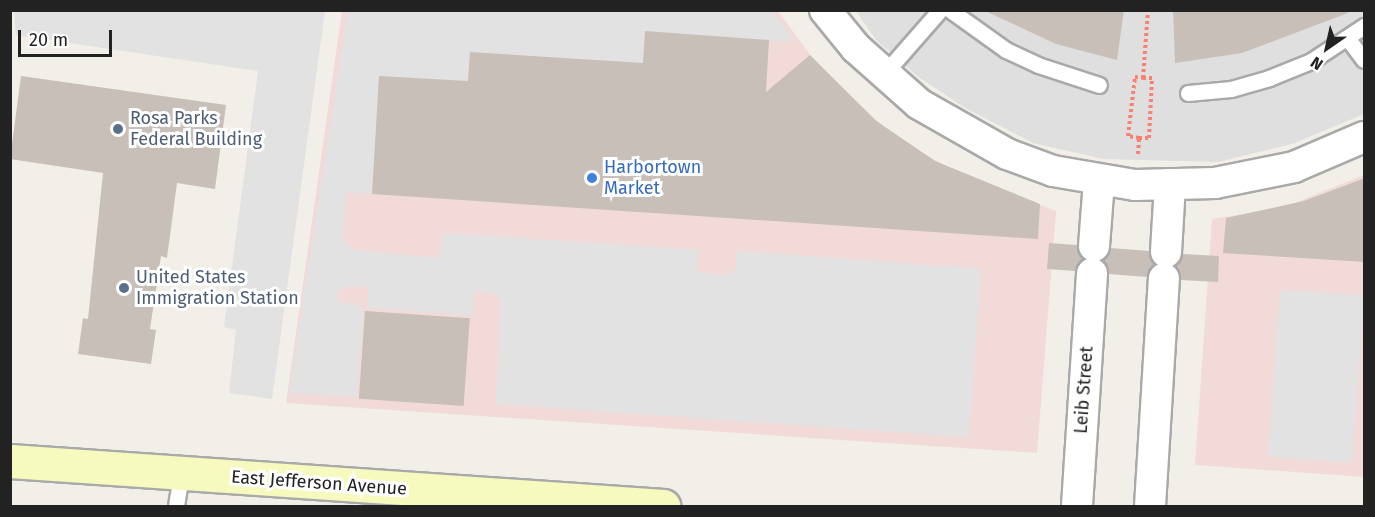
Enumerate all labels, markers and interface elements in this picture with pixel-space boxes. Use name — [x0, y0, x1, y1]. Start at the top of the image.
scale bar — [21, 18, 116, 56]
north arrow — [1297, 18, 1357, 78]
text: 20 m — [29, 29, 68, 51]
text: N — [1307, 52, 1326, 74]
place label: Rosa Parks Federal Building — [130, 108, 262, 150]
marker: Rosa Parks Federal Building — [111, 122, 125, 136]
place label: Harbortown Market — [604, 157, 701, 200]
marker: Harbortown Market — [585, 171, 599, 185]
place label: United States Immigration Station — [136, 267, 299, 310]
marker: United States Immigration Station — [117, 281, 131, 295]
street label: Leib Street — [1070, 346, 1098, 434]
street label: East Jefferson Avenue — [230, 466, 408, 500]

